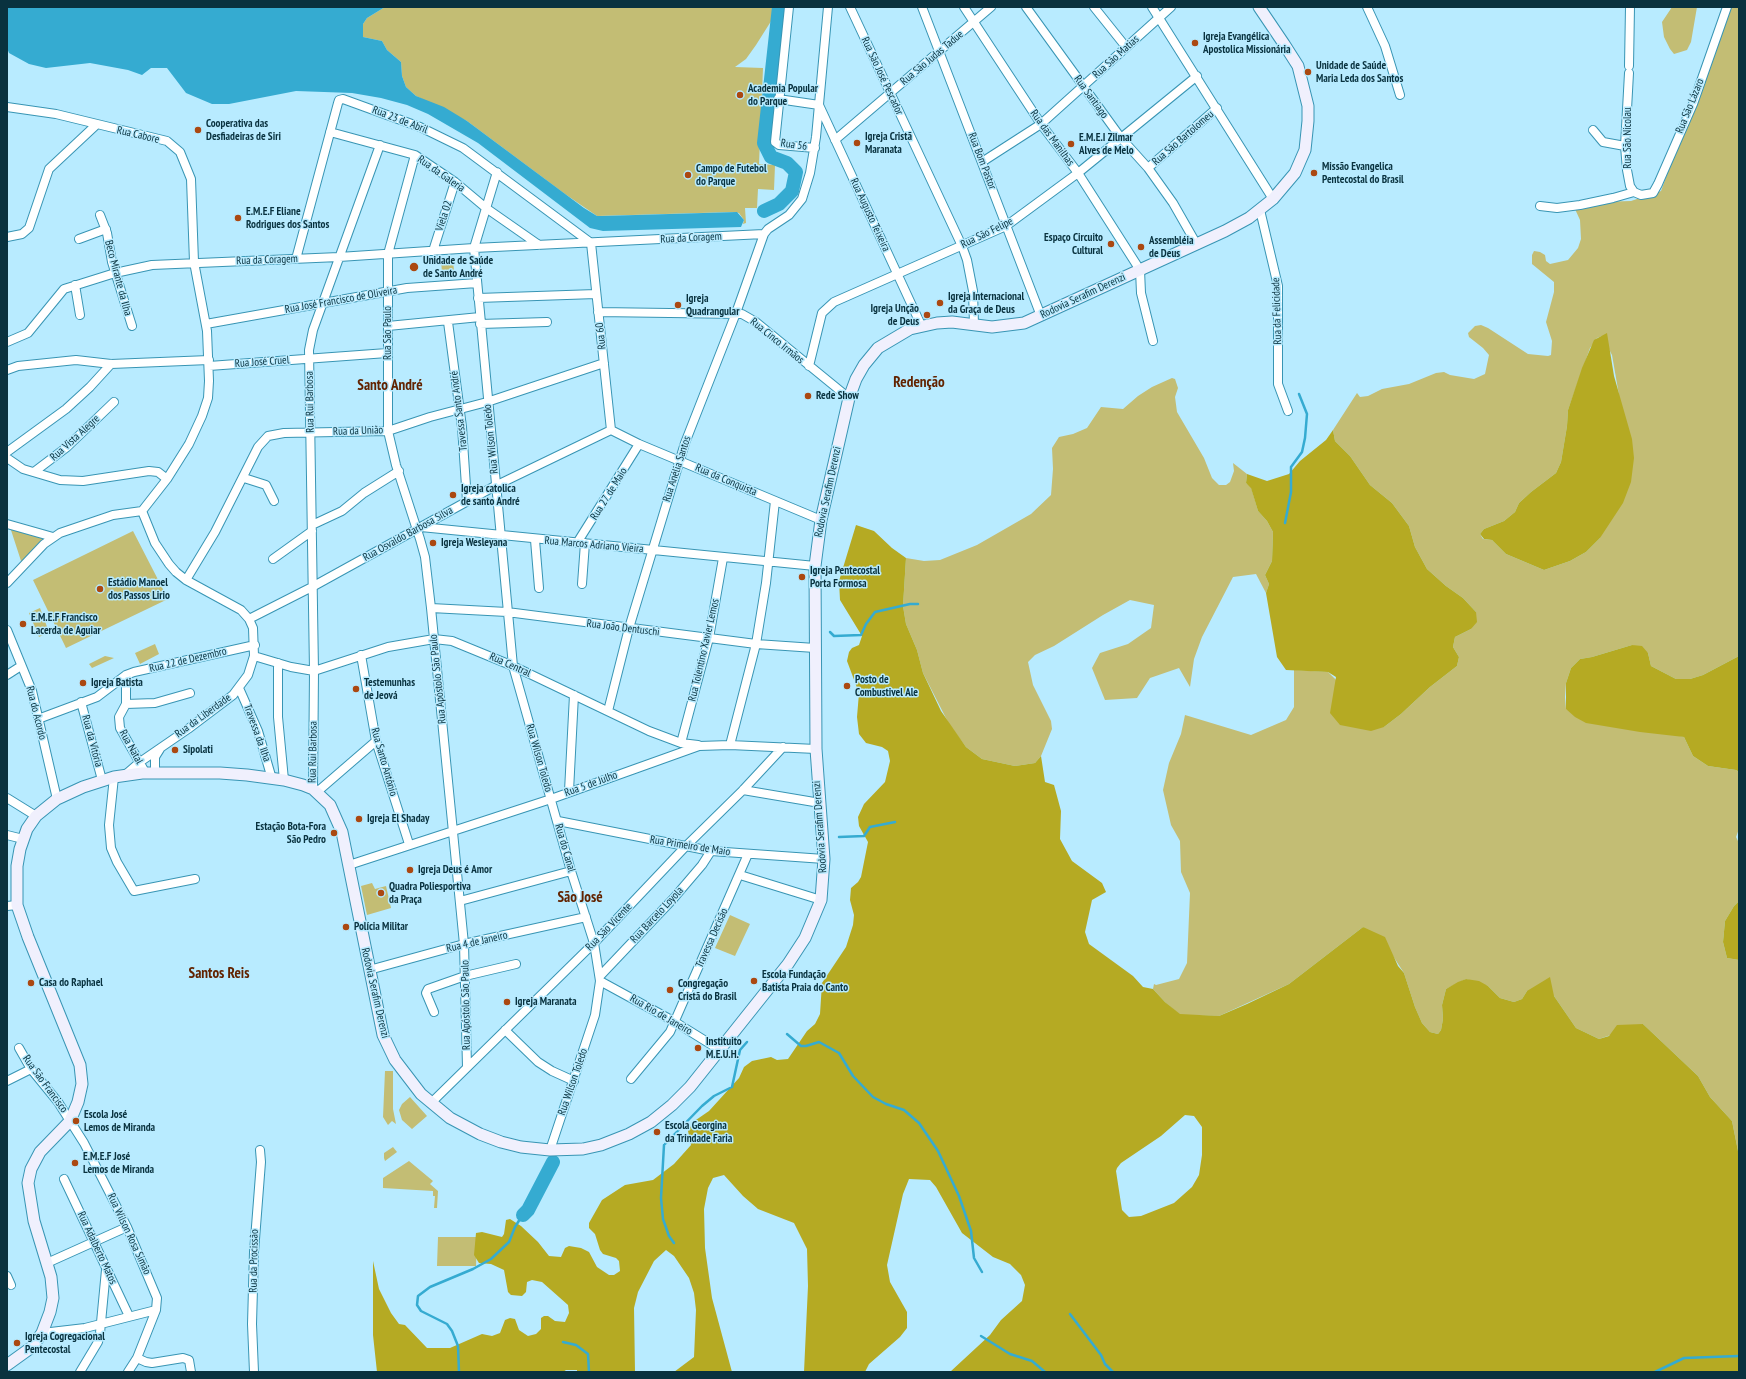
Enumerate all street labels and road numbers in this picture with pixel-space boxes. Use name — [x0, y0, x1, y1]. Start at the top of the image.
street label: Rua São Judas Tadue — [898, 28, 966, 88]
street label: Rua São Matias — [1090, 33, 1142, 81]
street label: Rua São José Pescador — [858, 35, 906, 117]
street label: Rua Santiago — [1071, 73, 1111, 121]
street label: Rua São Lázaro — [1673, 77, 1707, 135]
street label: Rua 23 de Abril — [370, 103, 430, 137]
street label: Rua das Manilhas — [1027, 107, 1077, 169]
street label: Rua São Nicolau — [1621, 107, 1635, 169]
street label: Rua São Bartolomeu — [1149, 108, 1217, 168]
street label: Rua Cabore — [115, 124, 161, 146]
street label: Rua Bom Pastor — [965, 131, 999, 191]
street label: Rua 56 — [780, 137, 808, 153]
street label: Rua da Galeria — [415, 153, 467, 195]
street label: Rua Augusto Teixeira — [847, 176, 893, 254]
street label: Viela 02 — [433, 199, 455, 233]
street label: Rua São Felipe — [959, 215, 1015, 251]
street label: Rua da Coragem — [660, 230, 722, 246]
street label: Beco Mirante da Ilha — [102, 239, 134, 317]
street label: Rua da Coragem — [236, 252, 298, 268]
street label: Rodovia Serafim Derenzi — [1038, 270, 1128, 322]
street label: Rua da Felicidade — [1269, 277, 1285, 345]
street label: Rua José Francisco de Oliveira — [284, 284, 398, 316]
street label: Rua São Paulo — [381, 306, 395, 360]
street label: Rua Cinco Irmãos — [747, 315, 807, 367]
street label: Rua 60 — [593, 322, 609, 350]
street label: Rua José Cruel — [234, 354, 290, 370]
street label: Travessa Santo André — [448, 370, 470, 452]
street label: Rua Rui Barbosa — [303, 371, 317, 433]
street label: Rua Wilson Toledo — [481, 404, 501, 474]
street label: Rua Vista Alegre — [47, 412, 103, 464]
street label: Rua da União — [333, 424, 383, 438]
street label: Rua Anélia Santos — [660, 434, 694, 504]
street label: Rodovia Serafim Derenzi — [812, 445, 844, 539]
street label: Rua da Conquista — [693, 461, 759, 499]
street label: Rua 27 de Maio — [588, 465, 630, 523]
street label: Rua Osvaldo Barbosa Silva — [361, 504, 455, 564]
street label: Rua Marcos Adriano Vieira — [544, 534, 644, 556]
street label: Rua Tolentino Xavier Lemos — [686, 597, 722, 703]
street label: Rua João Dentuschi — [586, 617, 660, 639]
street label: Rua Apóstolo São Paulo — [427, 634, 449, 724]
street label: Rua 22 de Dezembro — [148, 645, 228, 675]
street label: Rua Central — [487, 650, 533, 680]
street label: Rua do Acordo — [23, 685, 49, 741]
street label: Rua da Liberdade — [172, 691, 234, 741]
street label: Travessa da Ilha — [240, 702, 274, 764]
street label: Rua da Vitória — [79, 714, 105, 768]
street label: Rua Rui Barbosa — [306, 721, 320, 783]
street label: Rua Wilson Toledo — [523, 723, 555, 793]
street label: Rua Santo Antônio — [368, 726, 400, 798]
street label: Rua Natal — [116, 728, 146, 766]
street label: Rua 5 de Julho — [563, 768, 619, 800]
street label: Rodovia Serafim Derenzi — [810, 780, 830, 874]
street label: Rua do Canal — [552, 822, 578, 874]
street label: Rua Primeiro de Maio — [649, 833, 731, 859]
street label: Rua Barcelo Loyola — [628, 884, 686, 946]
street label: Rua São Vicente — [583, 900, 635, 954]
street label: Travessa Decisão — [693, 906, 731, 970]
street label: Rua 4 de Janeiro — [445, 929, 509, 955]
street label: Rodovia Serafim Derenzi — [358, 946, 392, 1040]
street label: Rua Apóstolo São Paulo — [459, 960, 473, 1050]
street label: Rua Rio de Janeiro — [627, 992, 695, 1038]
street label: Rua Wilson Toledo — [555, 1047, 591, 1117]
street label: Rua São Francisco — [20, 1053, 70, 1115]
street label: Rua Wilson Rosa Simão — [104, 1191, 154, 1277]
street label: Rua Adalberto Matos — [74, 1209, 120, 1287]
street label: Rua da Procissão — [247, 1229, 261, 1293]

